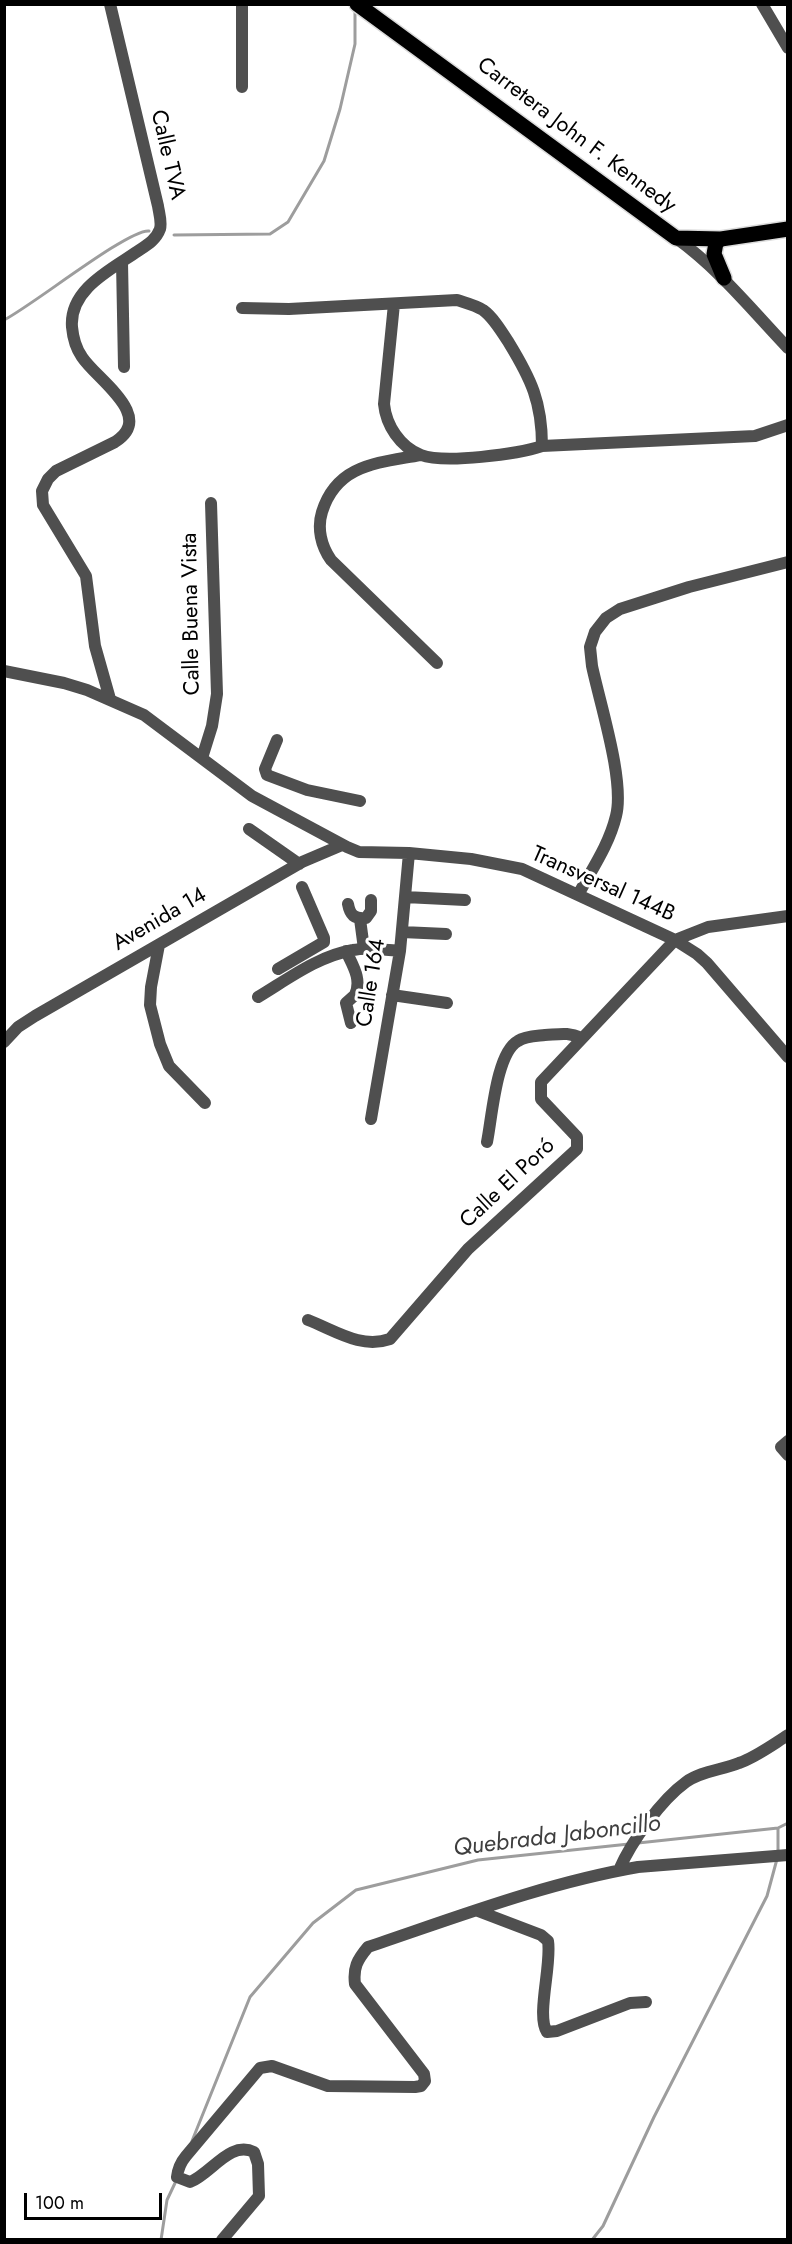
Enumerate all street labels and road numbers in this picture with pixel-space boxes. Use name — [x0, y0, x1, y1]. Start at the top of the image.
street label: Carretera John F. Kennedy — [471, 52, 681, 220]
street label: Calle TVA — [144, 107, 190, 203]
street label: Calle Buena Vista — [177, 533, 207, 695]
street label: Transversal 144B — [527, 842, 679, 928]
street label: Avenida 14 — [108, 883, 212, 957]
street label: Calle 164 — [352, 937, 392, 1029]
street label: Calle El Poró — [455, 1133, 561, 1235]

